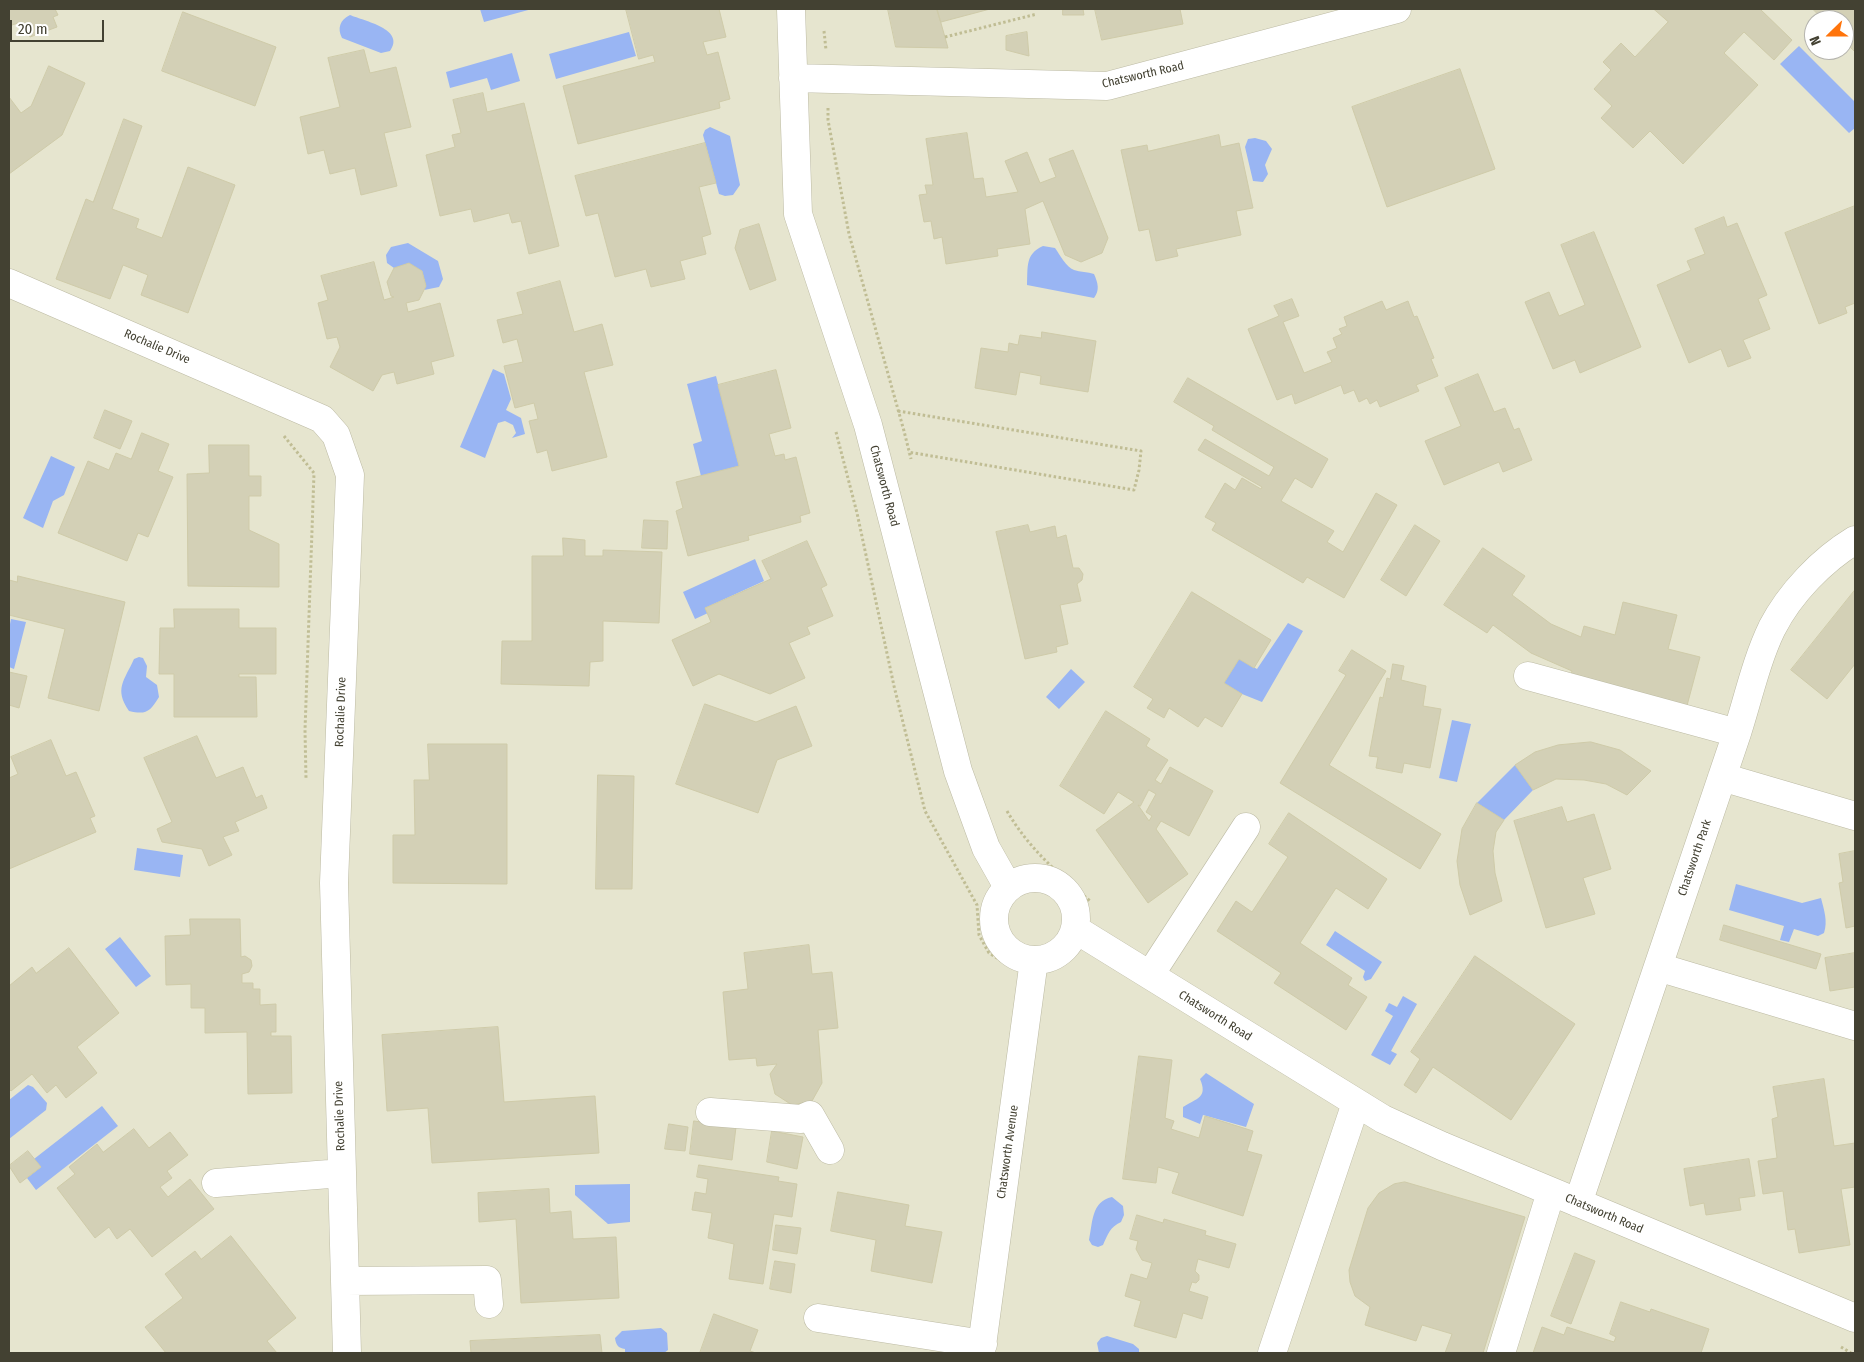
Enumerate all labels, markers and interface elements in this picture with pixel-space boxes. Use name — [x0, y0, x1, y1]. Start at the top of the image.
scale bar — [12, 10, 106, 42]
north arrow — [1804, 10, 1854, 60]
text: 20 m — [18, 20, 48, 38]
text: N — [1806, 33, 1825, 48]
street label: Chatsworth Road — [1101, 59, 1185, 91]
street label: Rochalie Drive — [122, 327, 192, 367]
street label: Chatsworth Road — [866, 444, 902, 528]
street label: Rochalie Drive — [333, 677, 349, 747]
street label: Chatsworth Park — [1675, 818, 1715, 898]
street label: Chatsworth Road — [1176, 988, 1254, 1044]
street label: Rochalie Drive — [332, 1081, 348, 1151]
street label: Chatsworth Avenue — [994, 1104, 1022, 1200]
street label: Chatsworth Road — [1563, 1191, 1645, 1237]

